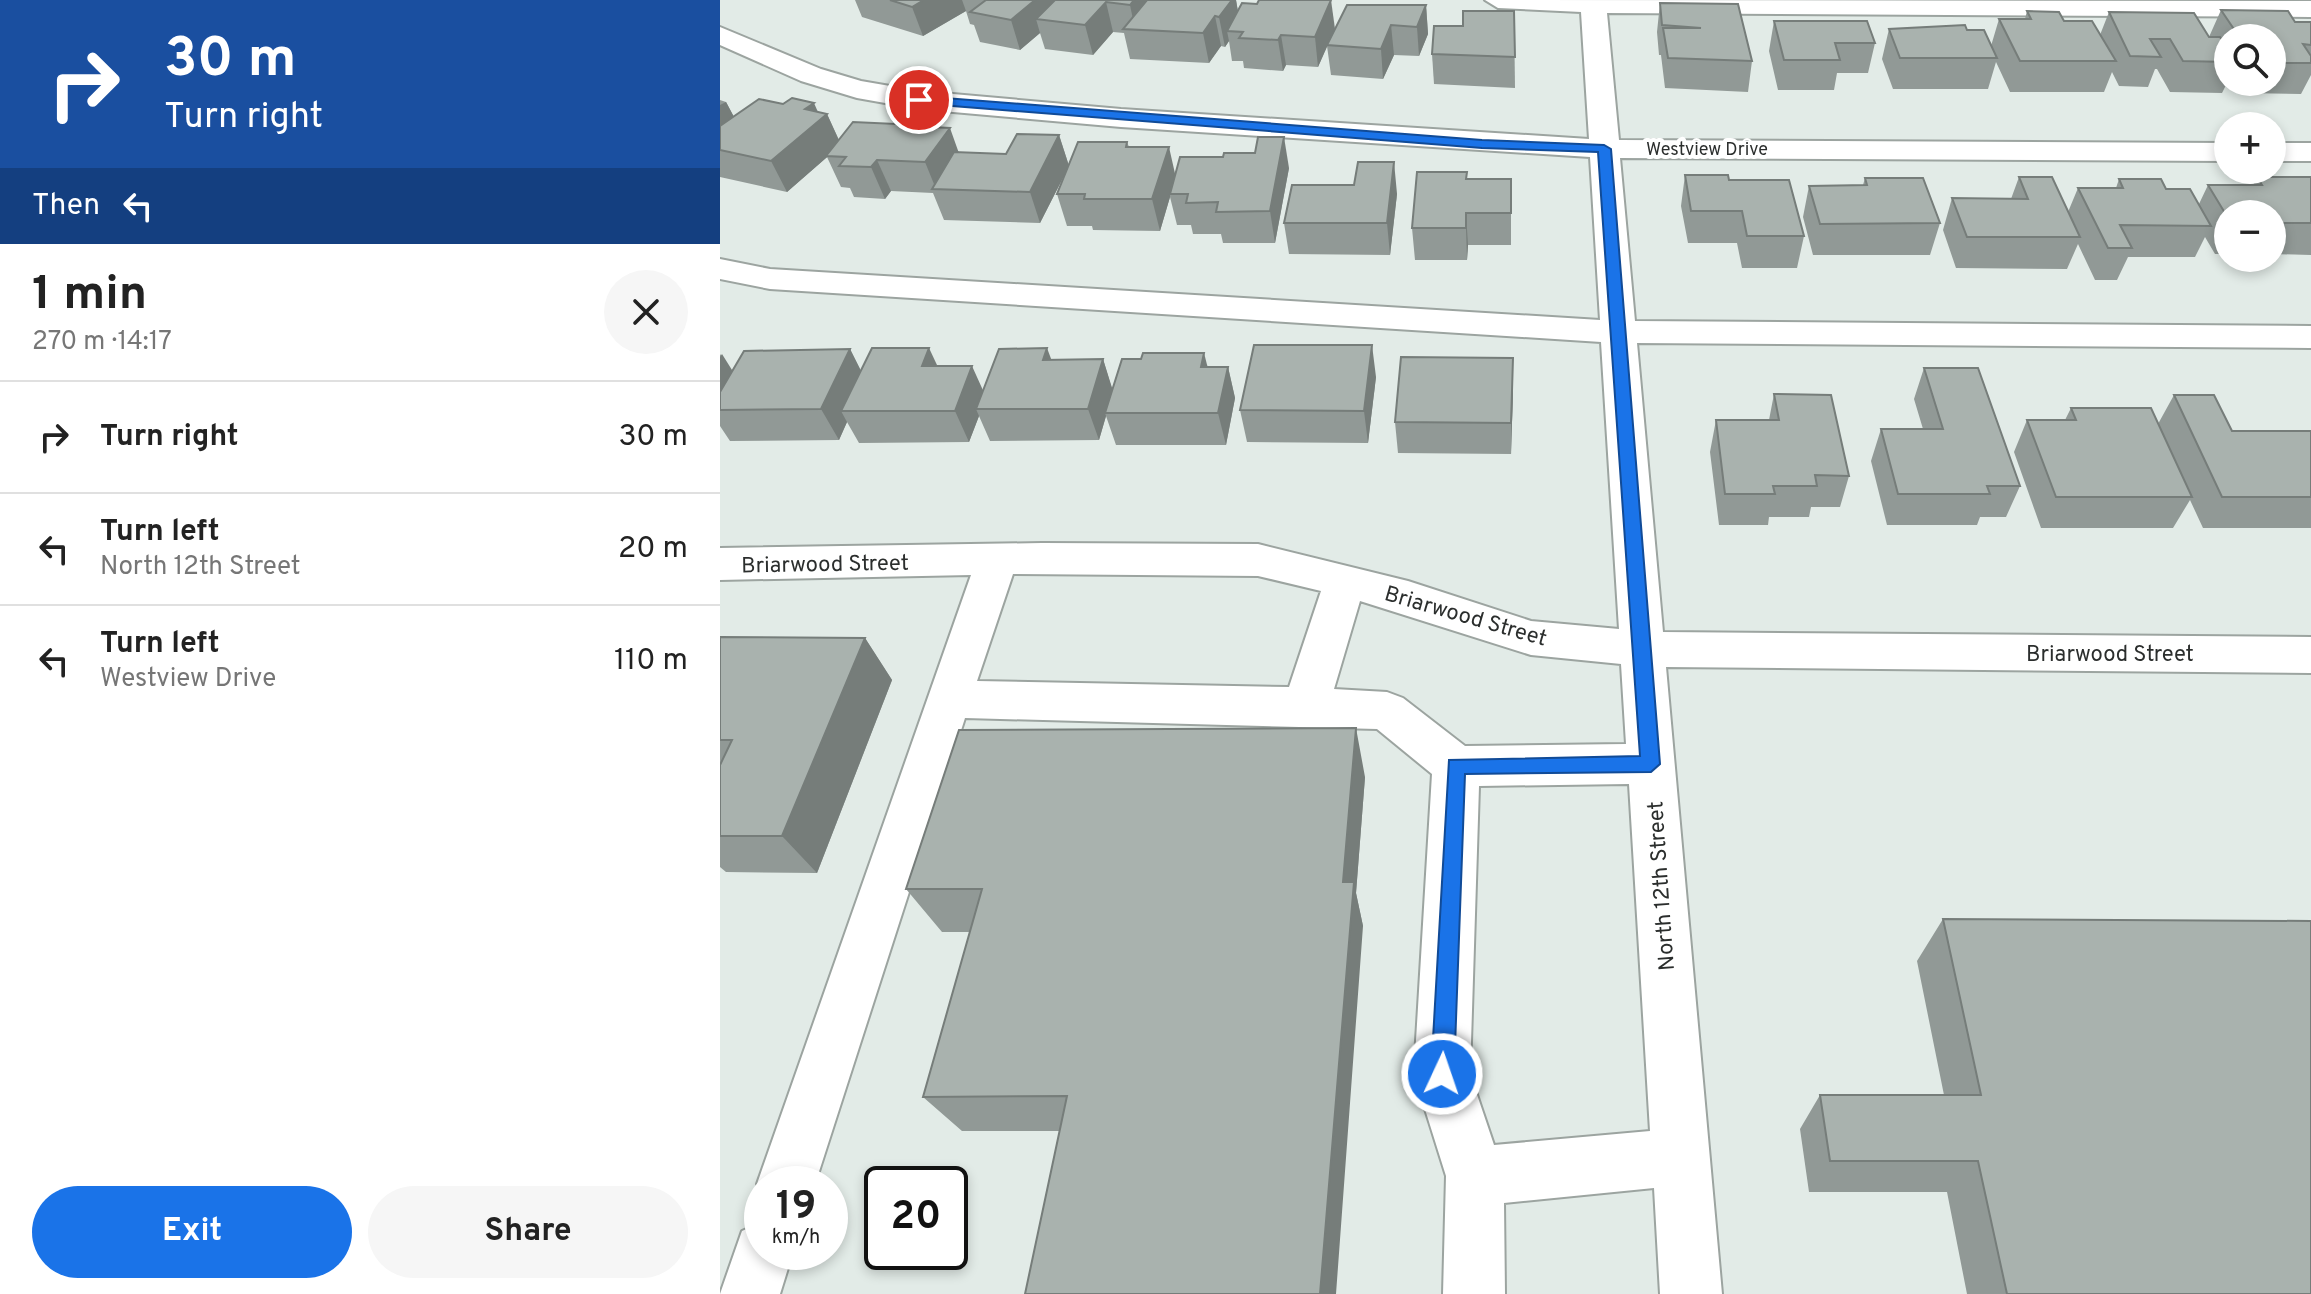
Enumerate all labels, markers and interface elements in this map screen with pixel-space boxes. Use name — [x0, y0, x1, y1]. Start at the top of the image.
map controls — [2214, 24, 2286, 272]
button: search — [2214, 24, 2286, 96]
text: 30 m — [164, 26, 297, 96]
icon: right — [32, 32, 136, 136]
pin — [885, 66, 953, 134]
icon: arrive — [897, 78, 941, 122]
text: Turn right — [164, 95, 323, 141]
button: + — [2214, 112, 2286, 184]
street label: Westview Drive — [1646, 139, 1768, 162]
icon: left — [116, 184, 160, 228]
text: Then — [32, 188, 100, 225]
button: − — [2214, 200, 2286, 272]
text: 1 min — [32, 266, 147, 326]
button: close — [604, 270, 688, 354]
text: 270 m · 14:17 — [32, 326, 172, 359]
icon: right — [32, 415, 76, 459]
text: Turn right — [100, 419, 238, 456]
text: 30 m — [619, 419, 688, 456]
text: Turn left — [100, 514, 220, 551]
icon: left — [32, 527, 76, 571]
text: 20 m — [618, 531, 688, 568]
text: North 12th Street — [100, 551, 301, 584]
street label: Briarwood Street — [741, 551, 909, 580]
street label: Briarwood Street — [1381, 581, 1550, 654]
text: Turn left — [100, 626, 220, 663]
icon: left — [32, 639, 76, 683]
street label: Briarwood Street — [2026, 642, 2194, 669]
text: 110 m — [614, 643, 688, 680]
text: Westview Drive — [100, 663, 276, 696]
street label: North 12th Street — [1643, 800, 1682, 971]
position arrow — [1400, 1032, 1484, 1116]
speed limit sign: 20 — [864, 1166, 968, 1270]
text: 19 — [776, 1183, 816, 1233]
button: Exit — [32, 1186, 352, 1278]
button: Share — [368, 1186, 688, 1278]
text: km/h — [772, 1225, 820, 1251]

